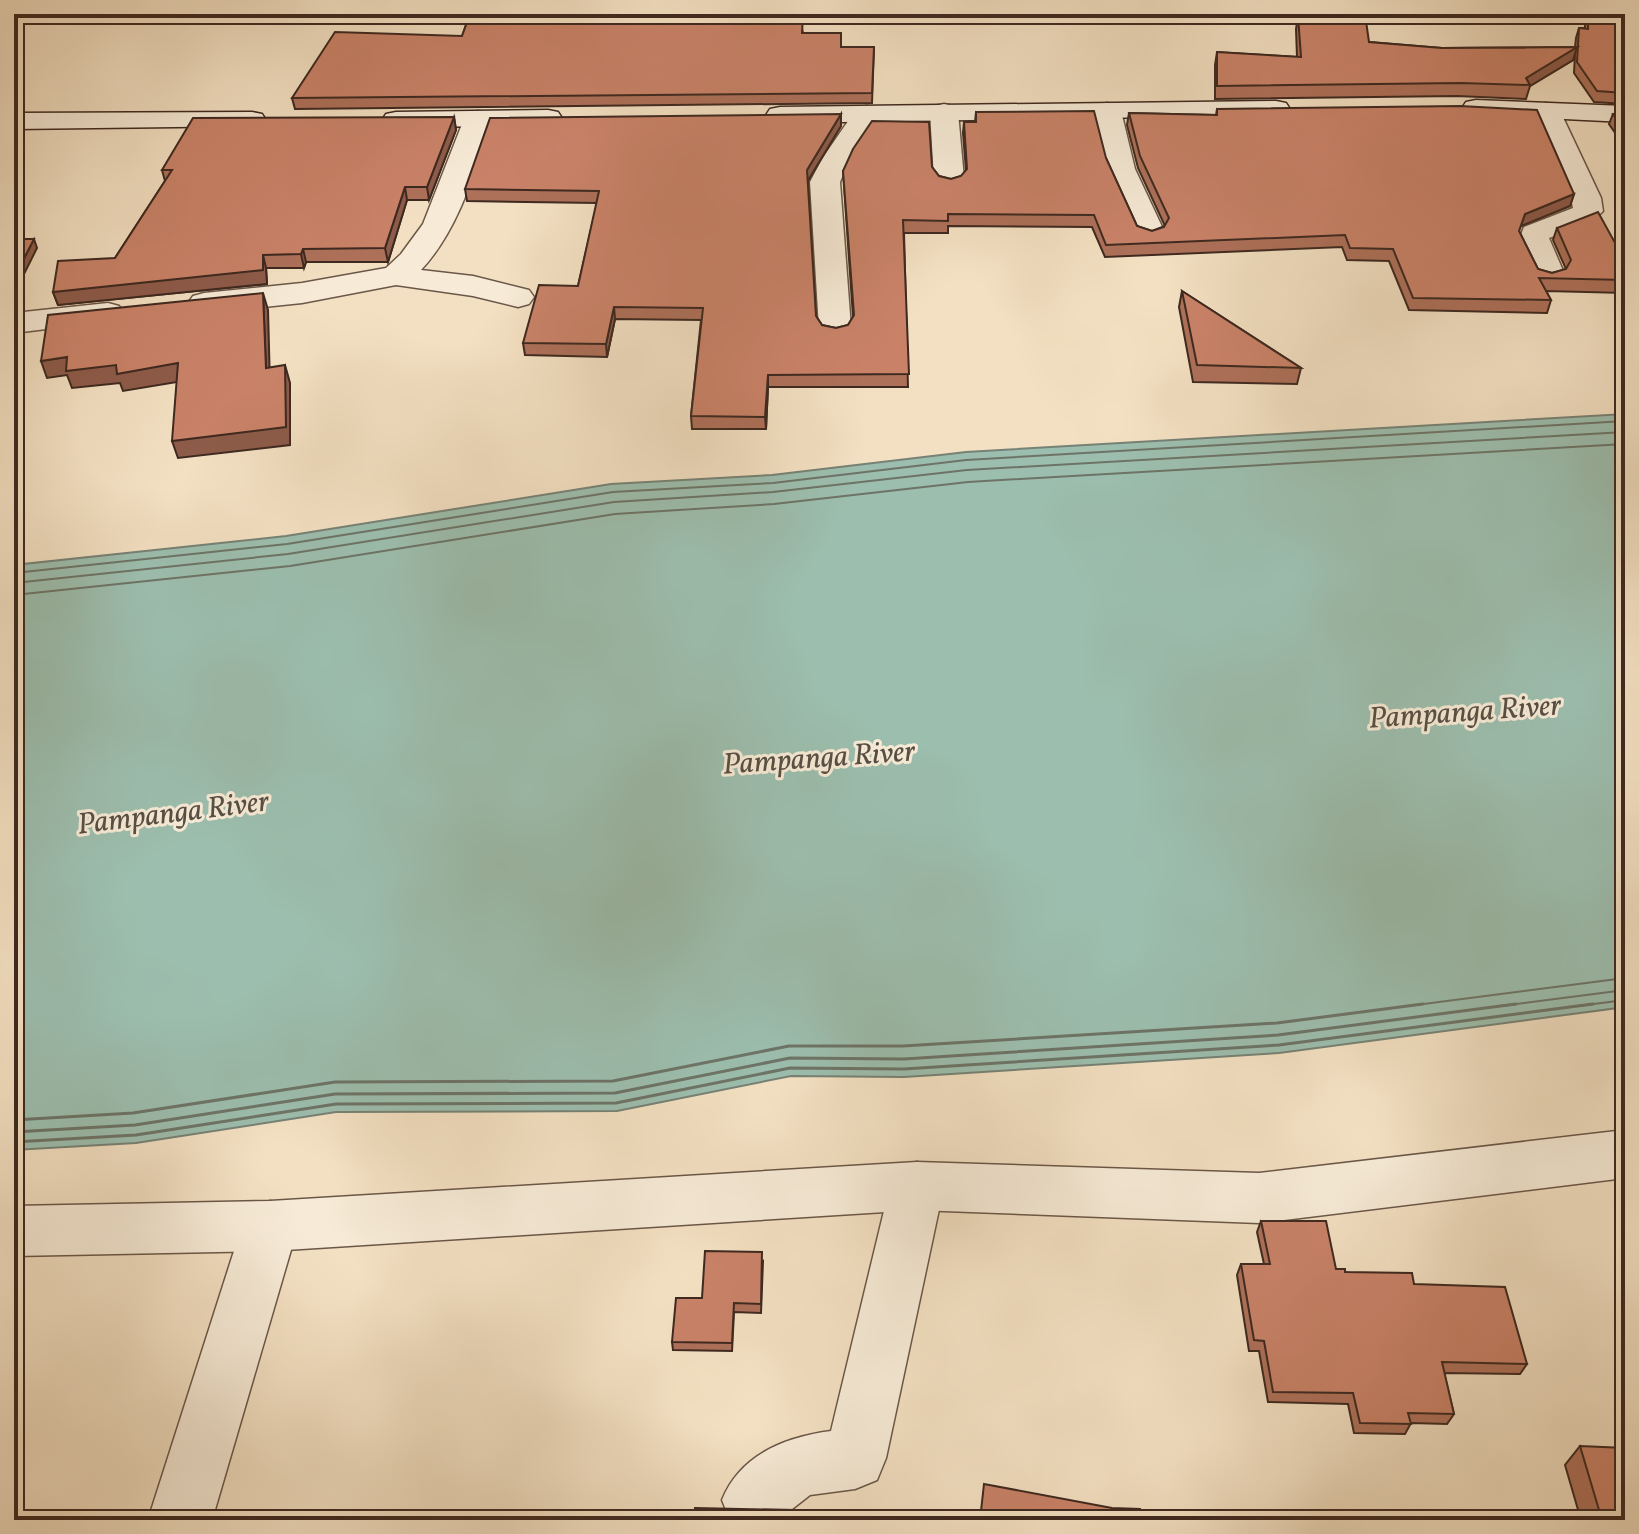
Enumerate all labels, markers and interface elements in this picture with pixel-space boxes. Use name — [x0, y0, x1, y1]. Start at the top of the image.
water label: Pampanga River — [1367, 685, 1564, 741]
water label: Pampanga River — [721, 731, 918, 787]
water label: Pampanga River — [75, 781, 272, 847]

